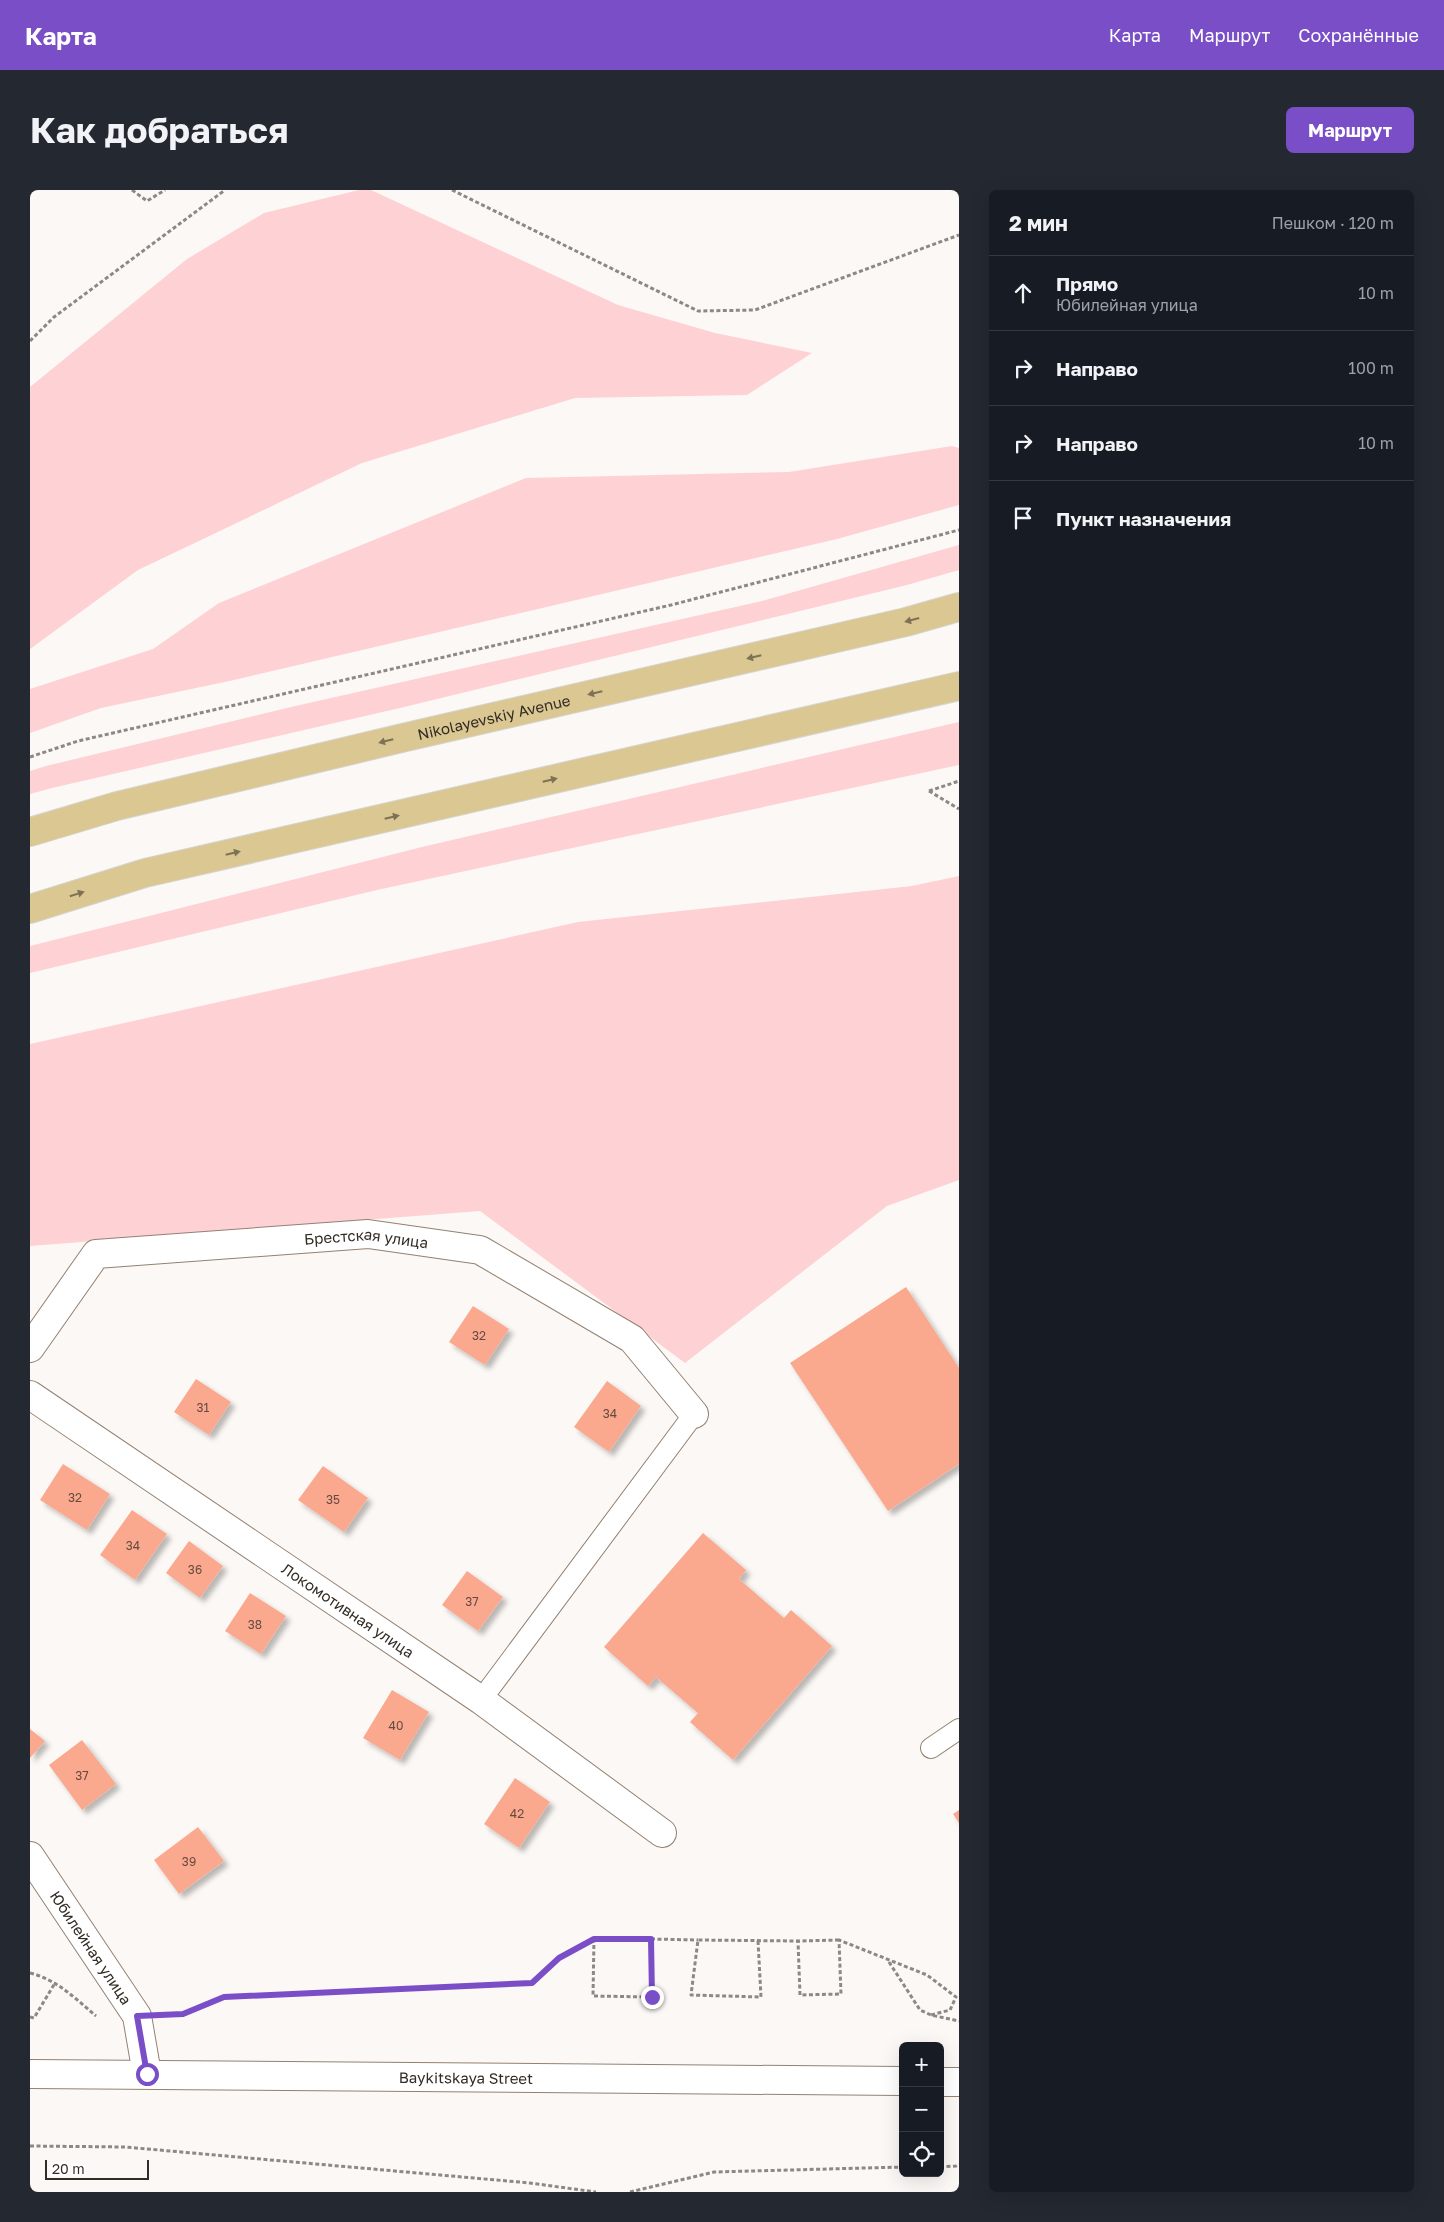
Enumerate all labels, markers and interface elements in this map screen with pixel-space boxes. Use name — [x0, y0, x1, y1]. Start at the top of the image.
text: Карта — [25, 21, 97, 50]
text: Карта — [1109, 24, 1161, 46]
text: Маршрут — [1189, 24, 1270, 46]
text: Сохранённые — [1298, 24, 1419, 46]
button: Маршрут — [1286, 107, 1414, 153]
text: Как добраться — [30, 109, 288, 151]
text: 2 мин — [1009, 210, 1068, 236]
text: Пешком · 120 m — [1272, 213, 1394, 233]
text: Прямо — [1056, 272, 1118, 295]
icon: ahead — [1009, 279, 1037, 307]
text: 10 m — [1358, 283, 1394, 303]
text: Юбилейная улица — [1056, 295, 1198, 315]
icon: right — [1009, 354, 1037, 382]
text: Направо — [1056, 357, 1138, 380]
text: 100 m — [1348, 358, 1394, 378]
icon: right — [1009, 429, 1037, 457]
text: Направо — [1056, 432, 1138, 455]
text: 10 m — [1358, 433, 1394, 453]
icon: arrive — [1009, 504, 1037, 532]
text: Пункт назначения — [1056, 507, 1231, 530]
one-way arrow — [904, 616, 920, 624]
one-way arrow — [746, 653, 761, 661]
one-way arrow — [588, 689, 603, 697]
street label: Nikolayevskiy Avenue — [416, 691, 572, 743]
one-way arrow — [378, 738, 393, 746]
one-way arrow — [543, 776, 558, 784]
one-way arrow — [384, 813, 399, 821]
one-way arrow — [226, 849, 241, 857]
one-way arrow — [69, 890, 84, 898]
street label: Брестская улица — [304, 1225, 429, 1252]
house number: 32 — [472, 1328, 486, 1343]
house number: 31 — [197, 1400, 210, 1415]
house number: 34 — [603, 1406, 617, 1421]
house number: 32 — [68, 1490, 82, 1505]
house number: 35 — [326, 1492, 340, 1507]
house number: 34 — [126, 1538, 140, 1553]
street label: Локомотивная улица — [279, 1559, 418, 1661]
house number: 36 — [188, 1562, 202, 1577]
house number: 37 — [465, 1594, 479, 1609]
house number: 38 — [248, 1617, 262, 1632]
house number: 40 — [389, 1718, 403, 1733]
house number: 37 — [75, 1768, 89, 1783]
house number: 42 — [510, 1806, 524, 1821]
house number: 39 — [182, 1854, 196, 1869]
street label: Юбилейная улица — [47, 1887, 136, 2008]
route end — [641, 1986, 664, 2009]
map controls — [899, 2042, 944, 2177]
button: + — [899, 2042, 944, 2087]
route start — [136, 2063, 159, 2086]
street label: Baykitskaya Street — [399, 2068, 533, 2087]
button: − — [899, 2087, 944, 2132]
button: locate — [899, 2132, 944, 2177]
scale bar — [45, 2157, 149, 2180]
text: 20 m — [52, 2160, 85, 2177]

